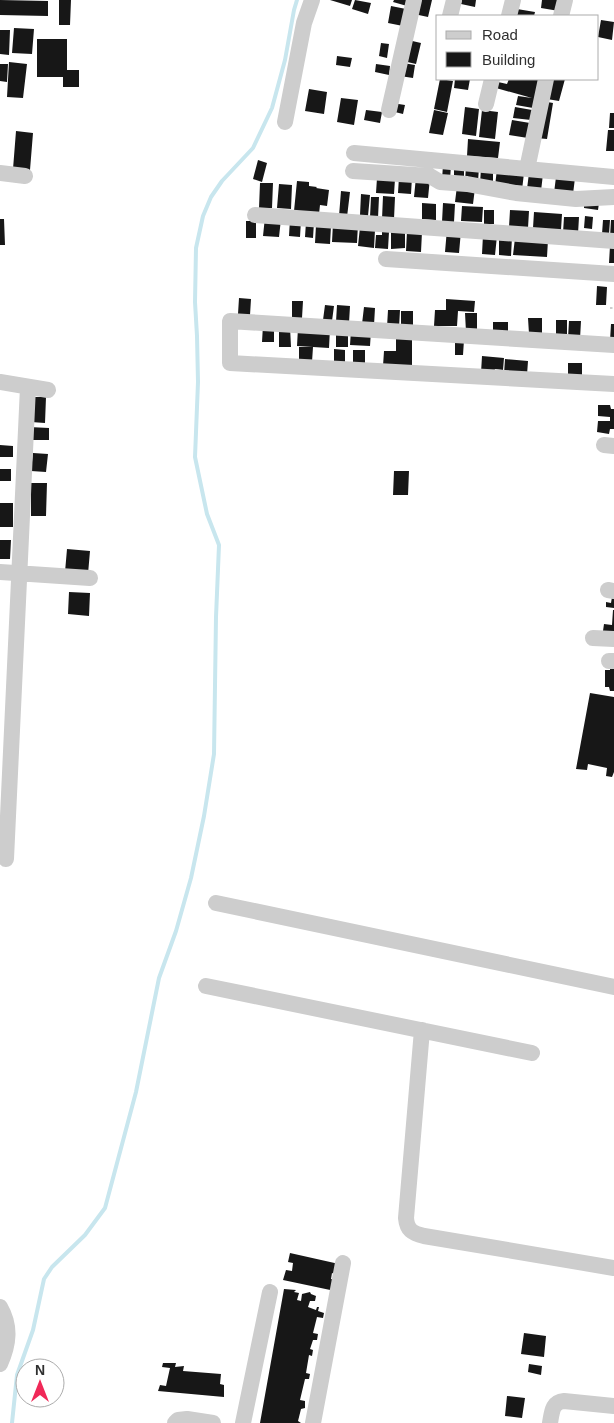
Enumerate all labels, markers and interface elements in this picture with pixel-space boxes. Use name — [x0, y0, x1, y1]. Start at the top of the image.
legend — [436, 15, 599, 80]
text: Road — [482, 26, 518, 43]
text: Building — [482, 51, 535, 68]
north arrow — [15, 1358, 65, 1408]
text: N — [35, 1362, 45, 1378]

